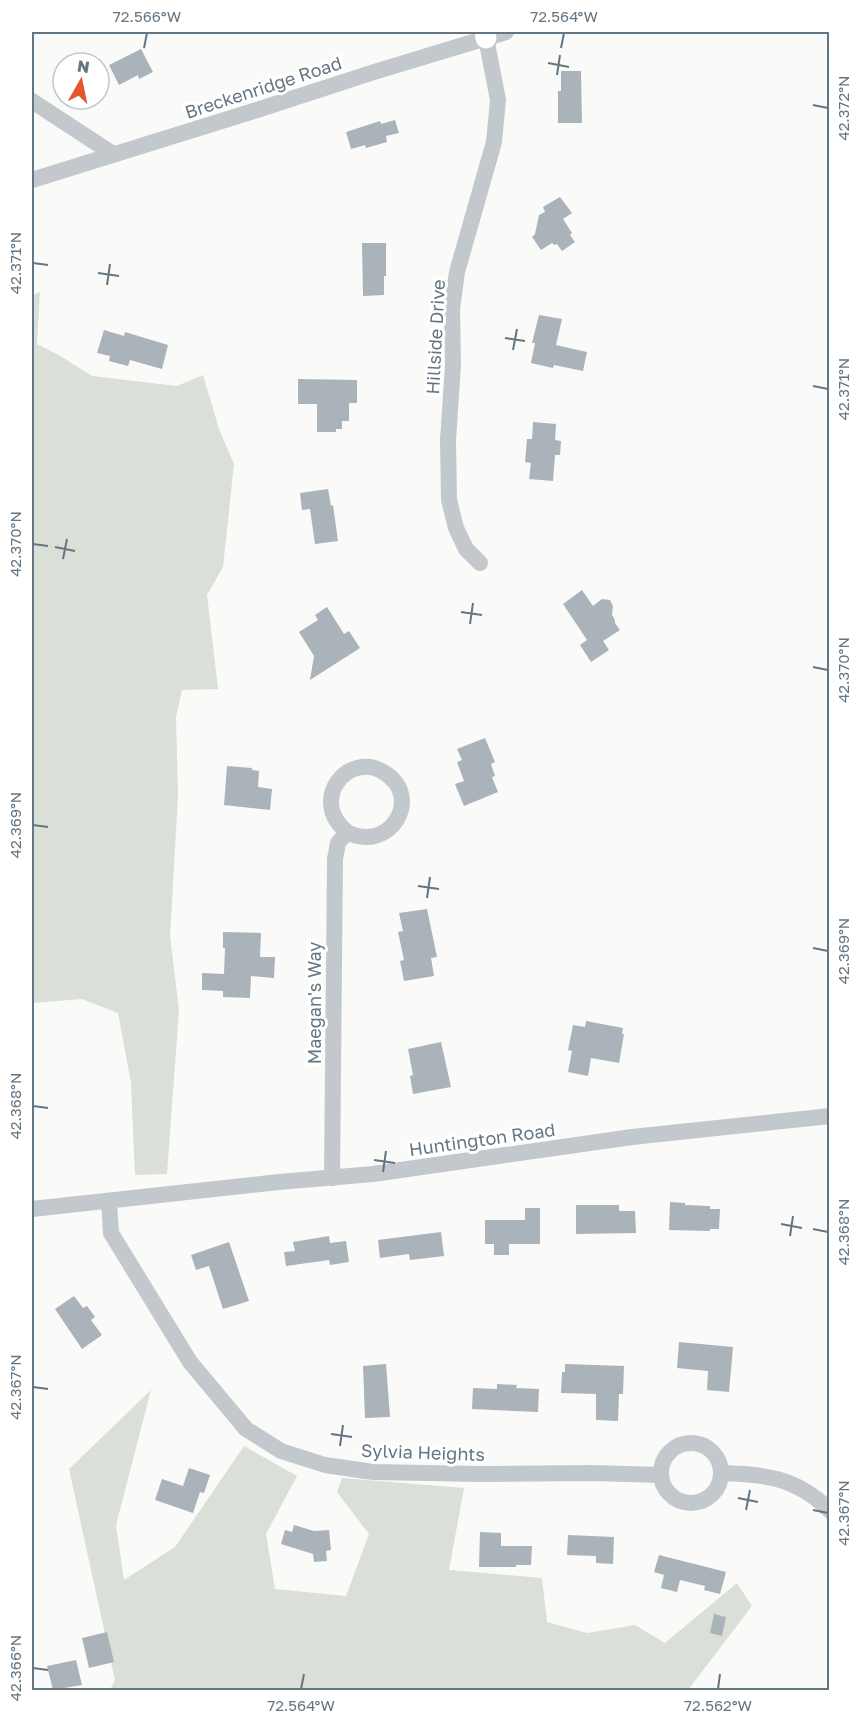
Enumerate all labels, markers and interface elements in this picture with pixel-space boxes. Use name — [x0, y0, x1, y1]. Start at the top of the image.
text: 72.566°W — [113, 7, 181, 25]
text: 72.564°W — [530, 7, 598, 25]
north arrow — [51, 51, 111, 111]
street label: Breckenridge Road — [182, 51, 344, 123]
text: N — [76, 55, 91, 77]
text: 42.372°N — [834, 75, 852, 141]
text: 42.371°N — [6, 232, 24, 294]
street label: Hillside Drive — [421, 279, 449, 395]
text: 42.371°N — [834, 358, 852, 420]
text: 42.370°N — [6, 511, 24, 577]
text: 42.370°N — [834, 637, 852, 703]
text: 42.369°N — [6, 792, 24, 858]
text: 42.369°N — [834, 918, 852, 984]
street label: Maegan's Way — [303, 942, 325, 1064]
text: 42.368°N — [6, 1073, 24, 1139]
street label: Huntington Road — [408, 1118, 556, 1160]
text: 42.368°N — [834, 1199, 852, 1265]
text: 42.367°N — [6, 1354, 24, 1420]
street label: Sylvia Heights — [361, 1439, 485, 1465]
text: 42.367°N — [834, 1480, 852, 1546]
text: 42.366°N — [6, 1635, 24, 1701]
text: 72.564°W — [267, 1696, 335, 1714]
text: 72.562°W — [684, 1696, 752, 1714]

